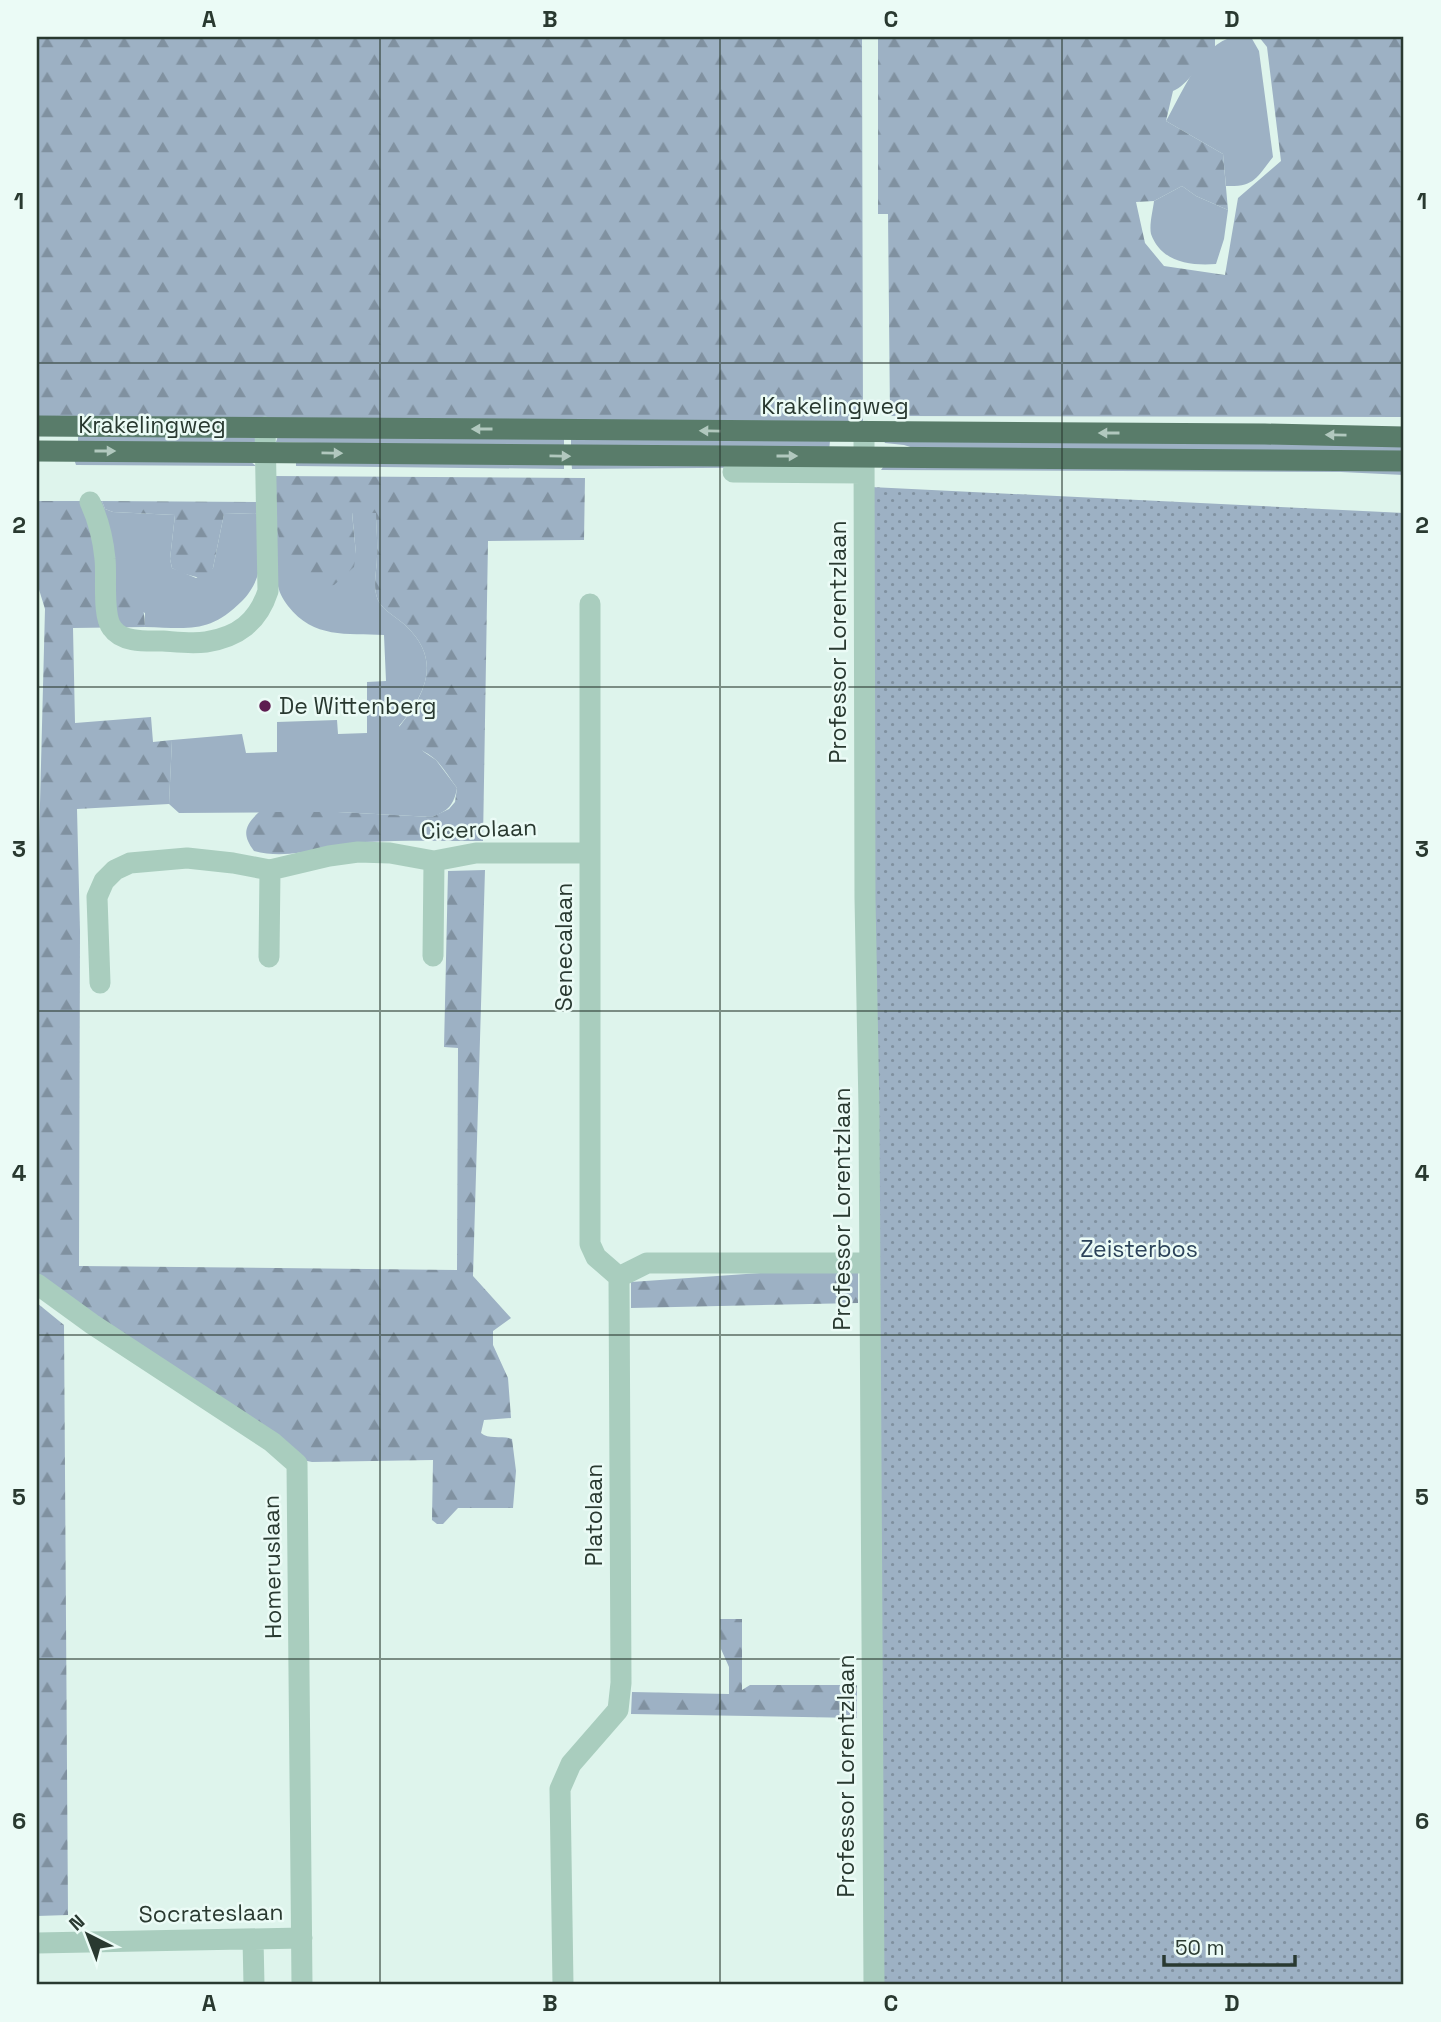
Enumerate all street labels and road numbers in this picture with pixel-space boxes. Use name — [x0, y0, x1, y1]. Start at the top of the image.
street label: Krakelingweg — [761, 391, 909, 421]
street label: Krakelingweg — [78, 410, 226, 440]
street label: Professor Lorentzlaan — [823, 520, 853, 764]
street label: Cicerolaan — [420, 812, 538, 846]
street label: Senecalaan — [549, 883, 579, 1011]
street label: Professor Lorentzlaan — [827, 1087, 857, 1331]
street label: Platolaan — [579, 1464, 609, 1566]
street label: Homeruslaan — [256, 1495, 288, 1639]
street label: Professor Lorentzlaan — [831, 1654, 861, 1898]
street label: Socrateslaan — [138, 1897, 284, 1929]

